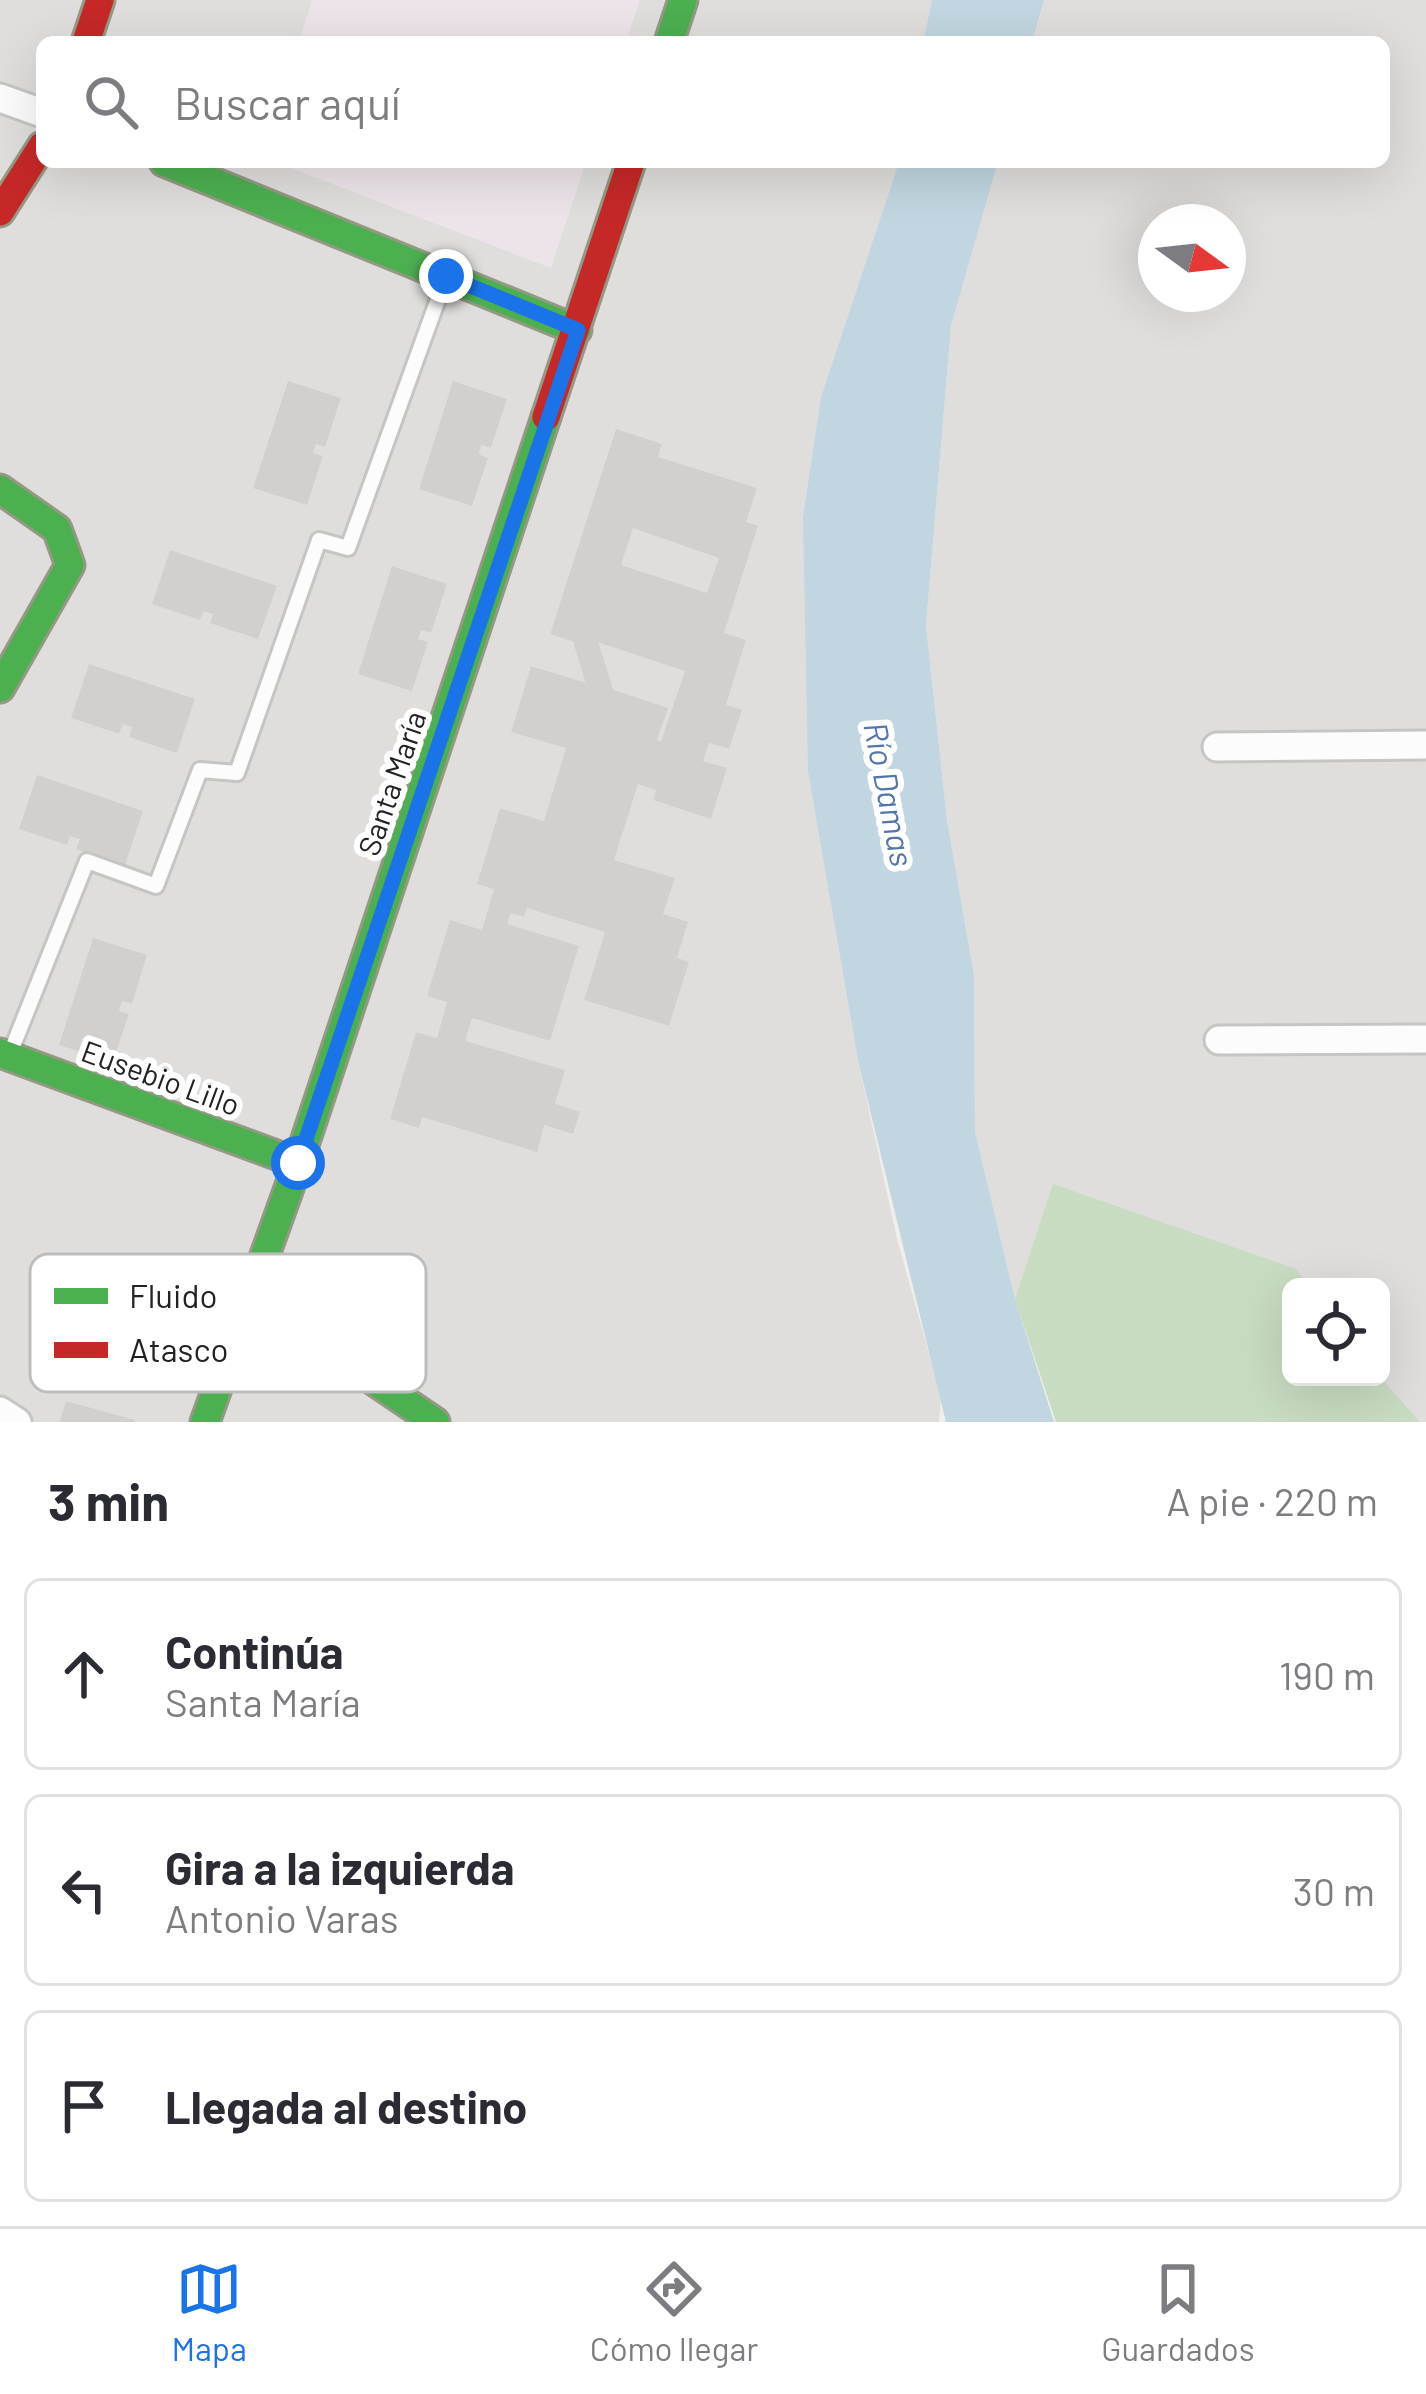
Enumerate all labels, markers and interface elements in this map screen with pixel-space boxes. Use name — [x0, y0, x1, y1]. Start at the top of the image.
search box — [36, 36, 1390, 168]
icon: search — [78, 69, 144, 135]
text: Buscar aquí — [174, 75, 401, 129]
north arrow — [1138, 204, 1246, 312]
route end — [419, 249, 473, 303]
street label: Santa María — [349, 706, 433, 860]
water label: Río Damas — [856, 718, 924, 870]
street label: Eusebio Lillo — [77, 1032, 245, 1122]
route start — [271, 1136, 325, 1190]
legend — [30, 1254, 426, 1392]
text: Fluido — [129, 1275, 217, 1315]
map controls — [1282, 1278, 1390, 1386]
button: locate — [1282, 1278, 1390, 1386]
text: Atasco — [129, 1329, 228, 1369]
text: 3 min — [48, 1470, 169, 1531]
text: A pie · 220 m — [1167, 1477, 1378, 1524]
text: Continúa — [165, 1624, 344, 1678]
icon: ahead — [51, 1641, 117, 1707]
text: 190 m — [1279, 1651, 1375, 1698]
text: Santa María — [165, 1678, 361, 1725]
text: Gira a la izquierda — [165, 1840, 514, 1894]
icon: left — [51, 1857, 117, 1923]
text: 30 m — [1293, 1867, 1375, 1914]
text: Antonio Varas — [165, 1894, 398, 1941]
icon: arrive — [51, 2073, 117, 2139]
text: Llegada al destino — [165, 2079, 527, 2133]
tab: Mapa — [171, 2256, 247, 2368]
tab: Cómo llegar — [590, 2256, 758, 2368]
tab: Guardados — [1101, 2256, 1255, 2368]

